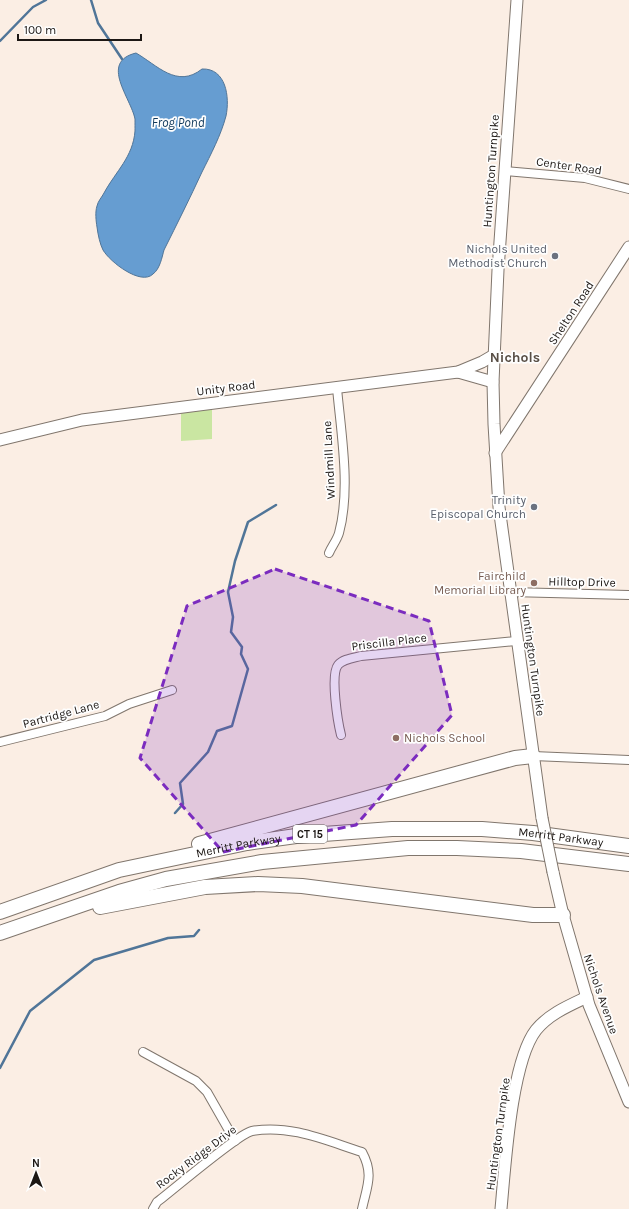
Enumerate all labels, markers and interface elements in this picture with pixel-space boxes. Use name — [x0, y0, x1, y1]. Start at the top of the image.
scale bar — [18, 16, 141, 42]
text: 100 m — [24, 23, 56, 37]
street label: Huntington Turnpike — [480, 114, 502, 228]
water label: Frog Pond — [151, 115, 205, 130]
street label: Center Road — [535, 154, 603, 178]
place label: Nichols United Methodist Church — [448, 242, 547, 270]
marker: Nichols United Methodist Church — [550, 251, 560, 261]
street label: Shelton Road — [545, 279, 597, 347]
district label: Nichols — [490, 349, 540, 366]
street label: Unity Road — [196, 377, 256, 399]
street label: Windmill Lane — [320, 420, 338, 500]
place label: Trinity Episcopal Church — [430, 493, 526, 521]
marker: Trinity Episcopal Church — [529, 502, 539, 512]
place label: Fairchild Memorial Library — [434, 569, 526, 597]
street label: Hilltop Drive — [548, 574, 616, 590]
marker: Fairchild Memorial Library — [529, 578, 539, 588]
street label: Huntington Turnpike — [518, 603, 548, 717]
street label: Priscilla Place — [351, 630, 427, 654]
street label: Partridge Lane — [21, 697, 101, 731]
place label: Nichols School — [404, 731, 485, 745]
marker: Nichols School — [391, 733, 401, 743]
road number: CT 15 — [293, 825, 327, 843]
street label: Merritt Parkway — [518, 825, 605, 850]
street label: Merritt Parkway — [195, 831, 282, 861]
street label: Nichols Avenue — [581, 952, 621, 1036]
street label: Huntington Turnpike — [483, 1077, 513, 1191]
street label: Rocky Ridge Drive — [153, 1122, 239, 1192]
north arrow — [16, 1153, 56, 1193]
text: N — [32, 1157, 40, 1170]

